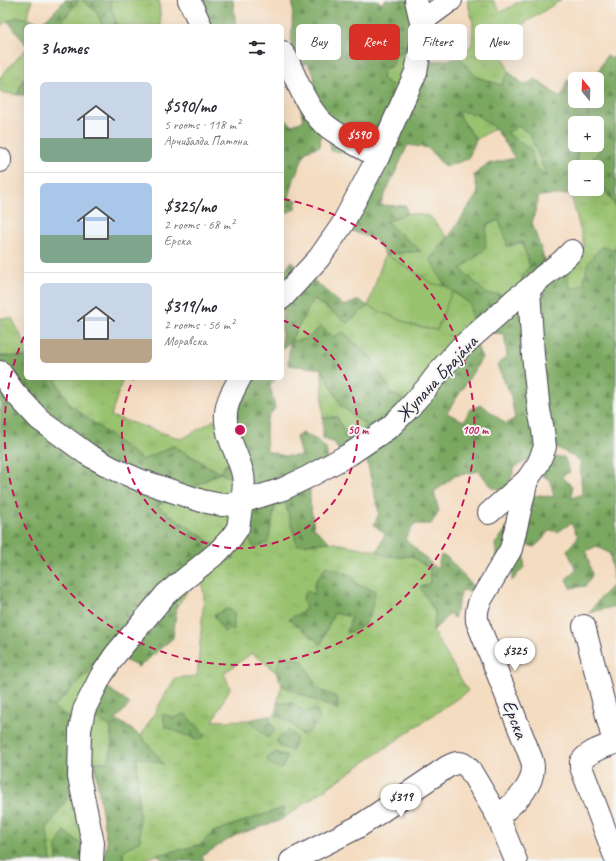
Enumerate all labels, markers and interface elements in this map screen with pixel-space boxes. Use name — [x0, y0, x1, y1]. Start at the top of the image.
chip: Buy — [296, 24, 341, 60]
chip: Rent — [349, 24, 400, 60]
chip: Filters — [408, 24, 467, 60]
chip: New — [475, 24, 523, 60]
icon: filters — [246, 37, 268, 59]
text: 3 homes — [40, 38, 88, 59]
north arrow — [568, 72, 604, 108]
map controls — [568, 72, 604, 196]
text: $590/mo — [164, 96, 216, 117]
icon: home — [72, 98, 120, 146]
button: + — [568, 116, 604, 152]
text: 5 rooms · 118 m² — [164, 117, 240, 133]
pin: $590 — [335, 122, 383, 156]
text: $590 — [347, 127, 371, 143]
text: Арчибалда Патона — [164, 133, 247, 149]
button: − — [568, 160, 604, 196]
text: $325/mo — [164, 196, 216, 217]
icon: home — [72, 199, 120, 247]
text: 2 rooms · 68 m² — [164, 217, 234, 233]
text: Ерска — [164, 233, 191, 249]
text: $319/mo — [164, 296, 216, 317]
icon: home — [72, 299, 120, 347]
text: 2 rooms · 56 m² — [164, 317, 234, 333]
street label: Жупана Брајана — [391, 329, 484, 427]
text: Моравска — [164, 333, 207, 349]
text: 50 m — [348, 422, 369, 438]
text: 100 m — [462, 422, 489, 438]
centre of rings — [233, 423, 247, 437]
pin: $325 — [491, 638, 539, 672]
text: $325 — [503, 643, 527, 659]
street label: Ерска — [497, 697, 534, 744]
pin: $319 — [377, 784, 425, 818]
text: $319 — [389, 789, 413, 805]

